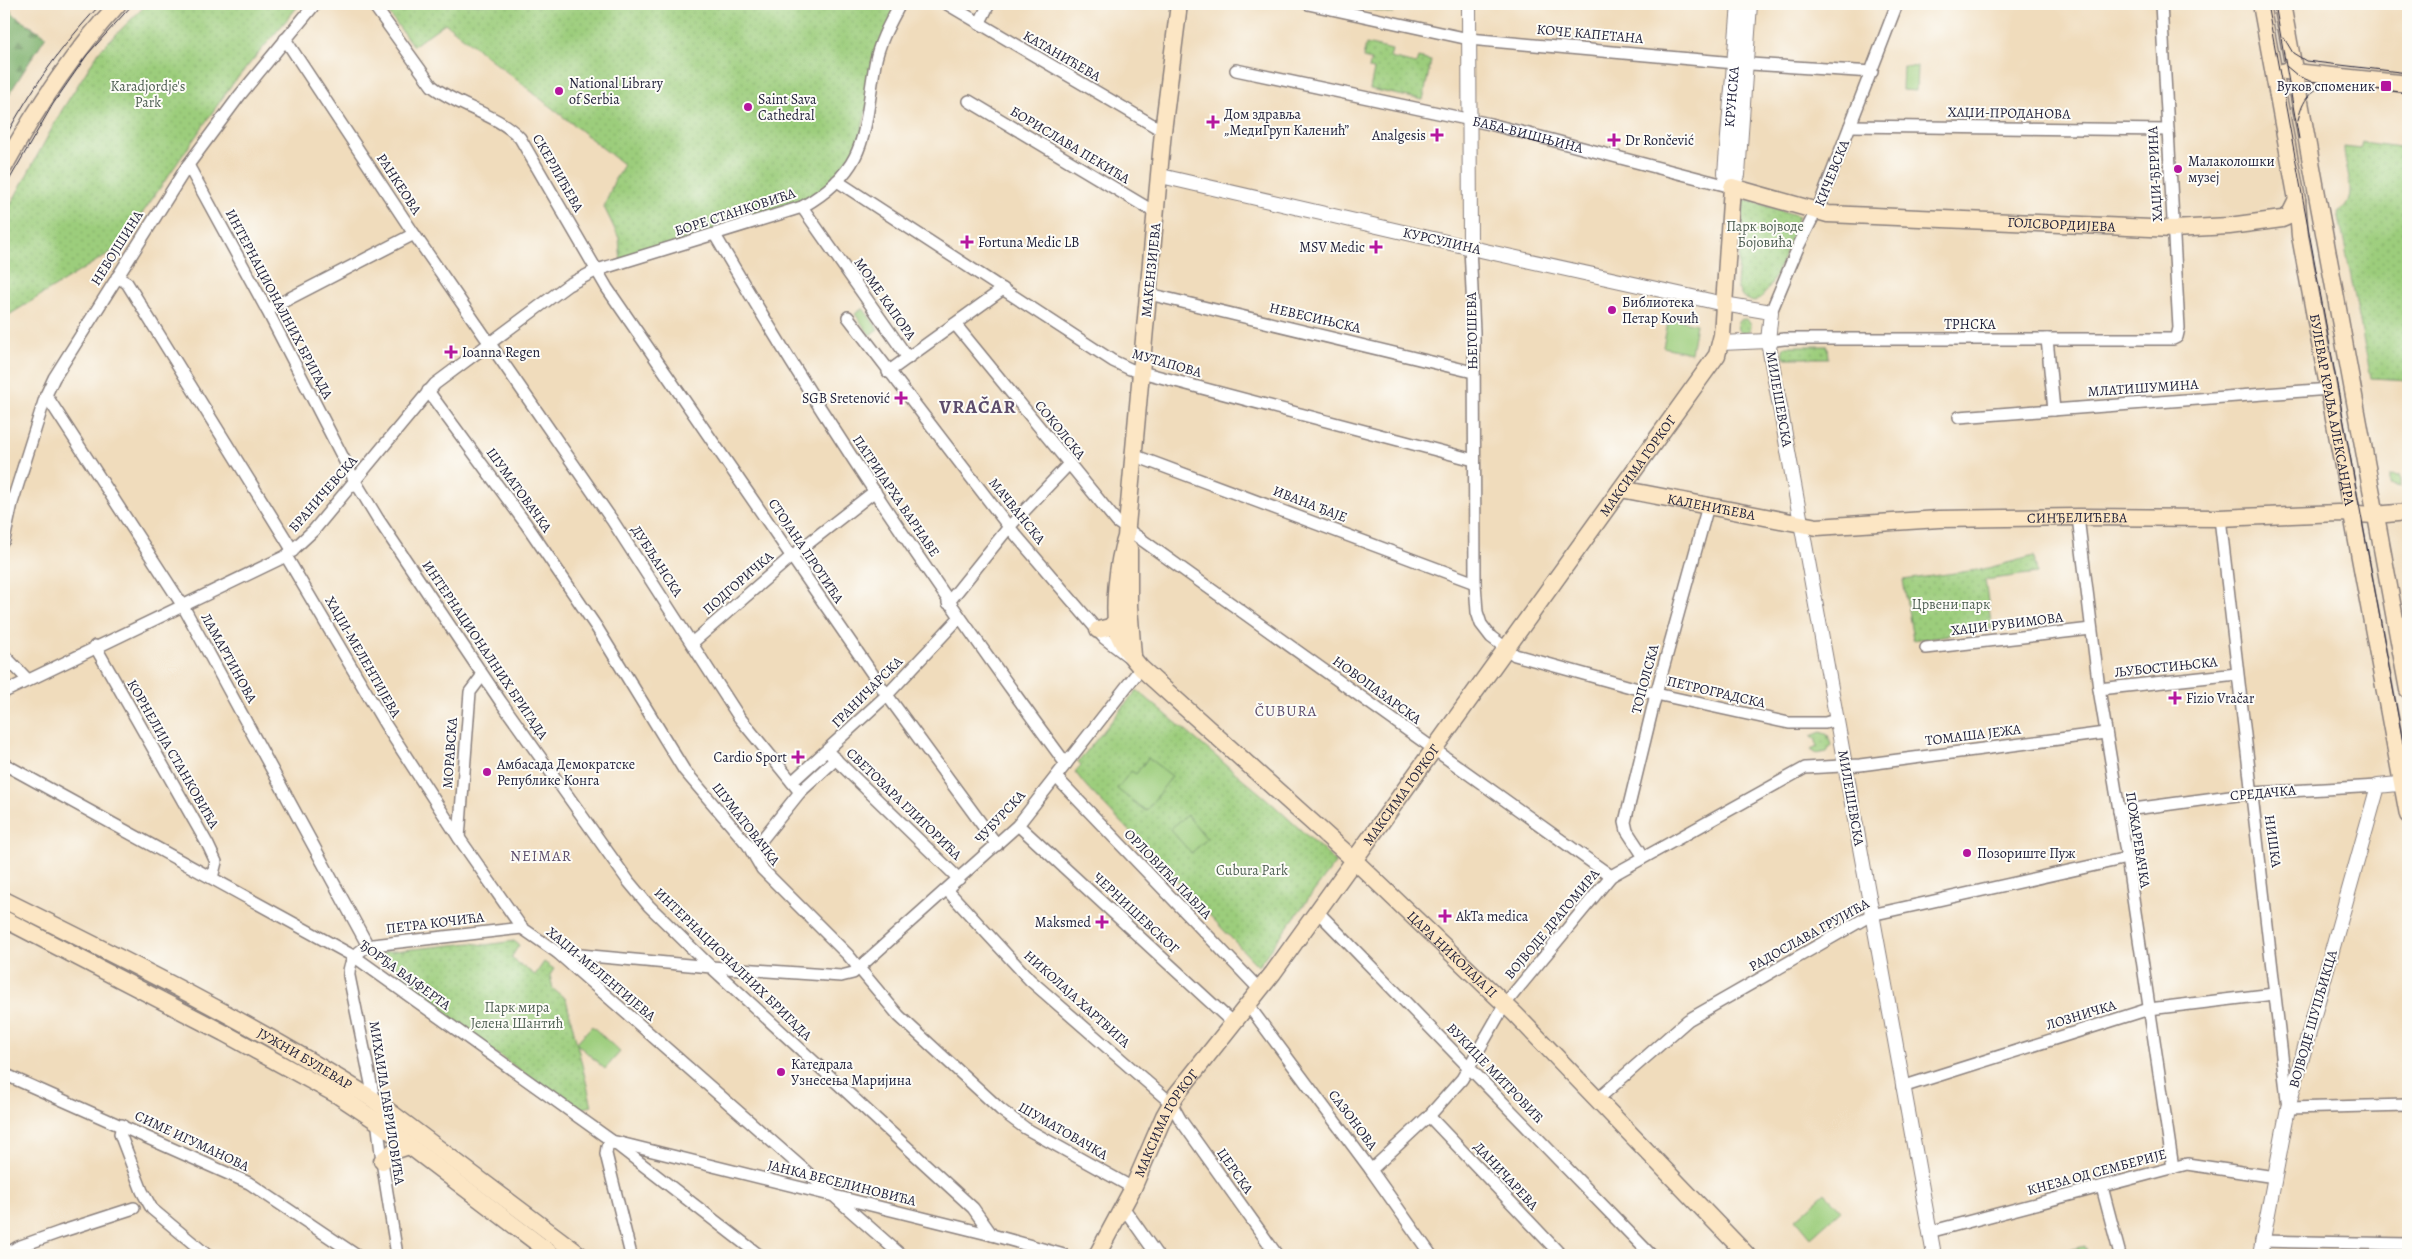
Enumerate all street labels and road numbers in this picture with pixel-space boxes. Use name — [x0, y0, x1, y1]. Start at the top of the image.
street label: КОЧЕ КАПЕТАНА — [1536, 20, 1645, 48]
street label: КАТАНИЋЕВА — [1020, 26, 1105, 86]
street label: КРУНСКА — [1719, 65, 1743, 128]
street label: БОРИСЛАВА ПЕКИЋА — [1007, 102, 1134, 189]
street label: ХАЏИ-ПРОДАНОВА — [1947, 102, 2071, 124]
street label: БАБА-ВИШЊИНА — [1471, 111, 1586, 158]
street label: ХАЏИ-ЂЕРИНА — [2143, 125, 2167, 222]
street label: СКЕРЛИЋЕВА — [528, 130, 588, 216]
street label: КИЧЕВСКА — [1810, 136, 1854, 209]
street label: РАНКЕОВА — [372, 150, 426, 219]
street label: БОРЕ СТАНКОВИЋА — [672, 183, 799, 241]
street label: НЕБОЈШИНА — [86, 206, 148, 289]
street label: ИНТЕРНАЦИОНАЛНИХ БРИГАДА — [221, 206, 338, 403]
street label: ГОЛСВОРДИЈЕВА — [2007, 212, 2117, 236]
street label: МАКЕНЗИЈЕВА — [1137, 221, 1165, 318]
street label: КУРСУЛИНА — [1401, 223, 1484, 259]
street label: МОМЕ КАПОРА — [850, 254, 921, 345]
street label: ЊЕГОШЕВА — [1462, 291, 1482, 370]
street label: НЕВЕСИЊСКА — [1267, 298, 1364, 338]
street label: БУЛЕВАР КРАЉА АЛЕКСАНДРА — [2305, 312, 2360, 508]
street label: ТРНСКА — [1944, 315, 1997, 334]
street label: МУТАПОВА — [1130, 344, 1205, 382]
street label: МИЛЕШЕВСКА — [1761, 350, 1797, 449]
street label: МЛАТИШУМИНА — [2087, 375, 2200, 401]
street label: СОКОЛСКА — [1030, 396, 1090, 464]
street label: МАКСИМА ГОРКОГ — [1595, 411, 1680, 520]
street label: ПАТРИЈАРХА ВАРНАВЕ — [848, 431, 944, 561]
street label: ШУМАТОВАЧКА — [482, 444, 557, 537]
street label: БРАНИЧЕВСКА — [284, 451, 362, 536]
street label: МАЧВАНСКА — [984, 474, 1050, 549]
street label: ИВАНА ЂАЈЕ — [1270, 481, 1350, 527]
street label: КАЛЕНИЋЕВА — [1666, 489, 1758, 525]
street label: СТОЈАНА ПРОТИЋА — [764, 495, 849, 608]
street label: СИНЂЕЛИЋЕВА — [2027, 507, 2128, 527]
street label: ДУБЉАНСКА — [627, 522, 688, 601]
street label: ПОДГОРИЧКА — [699, 546, 778, 619]
street label: ИНТЕРНАЦИОНАЛНИХ БРИГАДА — [418, 557, 553, 744]
street label: ХАЏИ-МЕЛЕНТИЈЕВА — [320, 593, 406, 722]
street label: ХАЏИ РУВИМОВА — [1950, 608, 2065, 640]
street label: ЛАМАРТИНОВА — [196, 610, 262, 707]
street label: ТОПОЛСКА — [1627, 641, 1664, 716]
street label: НОВОПАЗАРСКА — [1329, 651, 1426, 729]
street label: ГРАНИЧАРСКА — [827, 652, 907, 732]
street label: ЉУБОСТИЊСКА — [2113, 652, 2219, 682]
street label: ПЕТРОГРАДСКА — [1665, 671, 1768, 713]
street label: КОРНЕЛИЈА СТАНКОВИЋА — [122, 676, 224, 833]
street label: МОРАВСКА — [438, 716, 462, 789]
street label: ТОМАША ЈЕЖА — [1924, 720, 2023, 750]
street label: МАКСИМА ГОРКОГ — [1358, 740, 1444, 849]
street label: СВЕТОЗАРА ГЛИГОРИЋА — [842, 744, 967, 865]
street label: МИЛЕШЕВСКА — [1833, 749, 1869, 848]
street label: ШУМАТОВАЧКА — [708, 779, 785, 870]
street label: СРЕДАЧКА — [2229, 781, 2298, 805]
street label: ЧУБУРСКА — [970, 786, 1030, 848]
street label: ПОЖАРЕВАЧКА — [2121, 791, 2155, 890]
street label: НИШКА — [2260, 813, 2286, 869]
street label: ОРЛОВИЋА ПАВЛА — [1120, 825, 1217, 924]
street label: ВОЈВОДЕ ДРАГОМИРА — [1500, 864, 1604, 983]
street label: ЧЕРНИШЕВСКОГ — [1089, 868, 1183, 958]
street label: ИНТЕРНАЦИОНАЛНИХ БРИГАДА — [650, 883, 817, 1045]
street label: РАДОСЛАВА ГРУЈИЋА — [1746, 894, 1873, 976]
street label: ЦАРА НИКОЛАЈА II — [1403, 906, 1502, 1002]
street label: ПЕТРА КОЧИЋА — [385, 907, 486, 938]
street label: ХАЏИ-МЕЛЕНТИЈЕВА — [542, 923, 660, 1026]
street label: ЂОРЂА ВАЈФЕРТА — [356, 935, 455, 1015]
street label: НИКОЛАЈА ХАРТВИГА — [1020, 946, 1135, 1052]
street label: ВОЈВОДЕ ШУПЉИКЦА — [2284, 947, 2342, 1090]
street label: ЛОЗНИЧКА — [2044, 995, 2119, 1035]
street label: ВУКИЦЕ МИТРОВИЋ — [1442, 1019, 1548, 1128]
street label: МИХАИЛА ГАВРИЛОВИЋА — [365, 1020, 409, 1187]
street label: ЈУЖНИ БУЛЕВАР — [254, 1023, 356, 1094]
street label: МАКСИМА ГОРКОГ — [1129, 1065, 1202, 1180]
street label: САЗОНОВА — [1324, 1086, 1382, 1155]
street label: ШУМАТОВАЧКА — [1015, 1098, 1112, 1165]
street label: СИМЕ ИГУМАНОВА — [132, 1106, 253, 1176]
street label: ДАНИЧАРЕВА — [1469, 1138, 1543, 1215]
street label: ЦЕРСКА — [1212, 1144, 1258, 1198]
street label: КНЕЗА ОД СЕМБЕРИЈЕ — [2025, 1144, 2169, 1200]
street label: ЈАНКА ВЕСЕЛИНОВИЋА — [766, 1155, 919, 1211]

